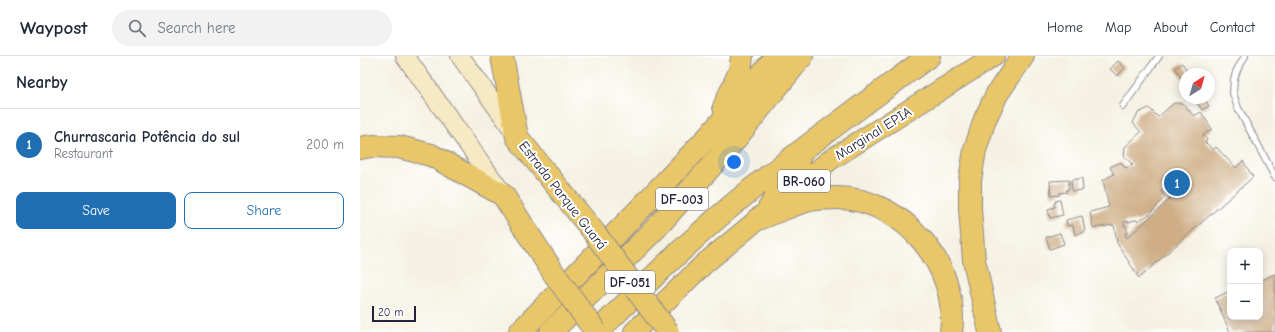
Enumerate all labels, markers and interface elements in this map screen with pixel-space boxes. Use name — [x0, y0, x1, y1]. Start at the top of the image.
search box — [112, 10, 392, 46]
text: Waypost — [20, 17, 88, 39]
icon: search — [126, 17, 148, 39]
text: Search here — [158, 19, 236, 37]
text: Home — [1047, 19, 1083, 36]
text: Map — [1105, 19, 1131, 36]
text: About — [1153, 19, 1188, 36]
text: Contact — [1210, 19, 1255, 36]
north arrow — [1179, 68, 1215, 104]
text: Nearby — [16, 73, 67, 92]
street label: Marginal EPIA — [832, 103, 915, 164]
text: Churrascaria Potência do sul — [54, 128, 240, 146]
text: 1 — [26, 137, 32, 152]
text: 200 m — [306, 137, 344, 152]
street label: Estrada Parque Guará — [515, 138, 610, 253]
text: Restaurant — [54, 146, 113, 161]
your location — [724, 152, 744, 172]
pin: 1 — [1164, 168, 1190, 198]
road number: BR-060 — [778, 170, 830, 192]
road number: DF-003 — [656, 188, 708, 210]
button: Save — [16, 192, 176, 229]
button: Share — [184, 192, 344, 229]
map controls — [1227, 248, 1263, 320]
button: + — [1227, 248, 1263, 284]
road number: DF-051 — [605, 271, 655, 293]
button: − — [1227, 284, 1263, 320]
scale bar — [372, 304, 416, 323]
text: 20 m — [378, 306, 403, 319]

